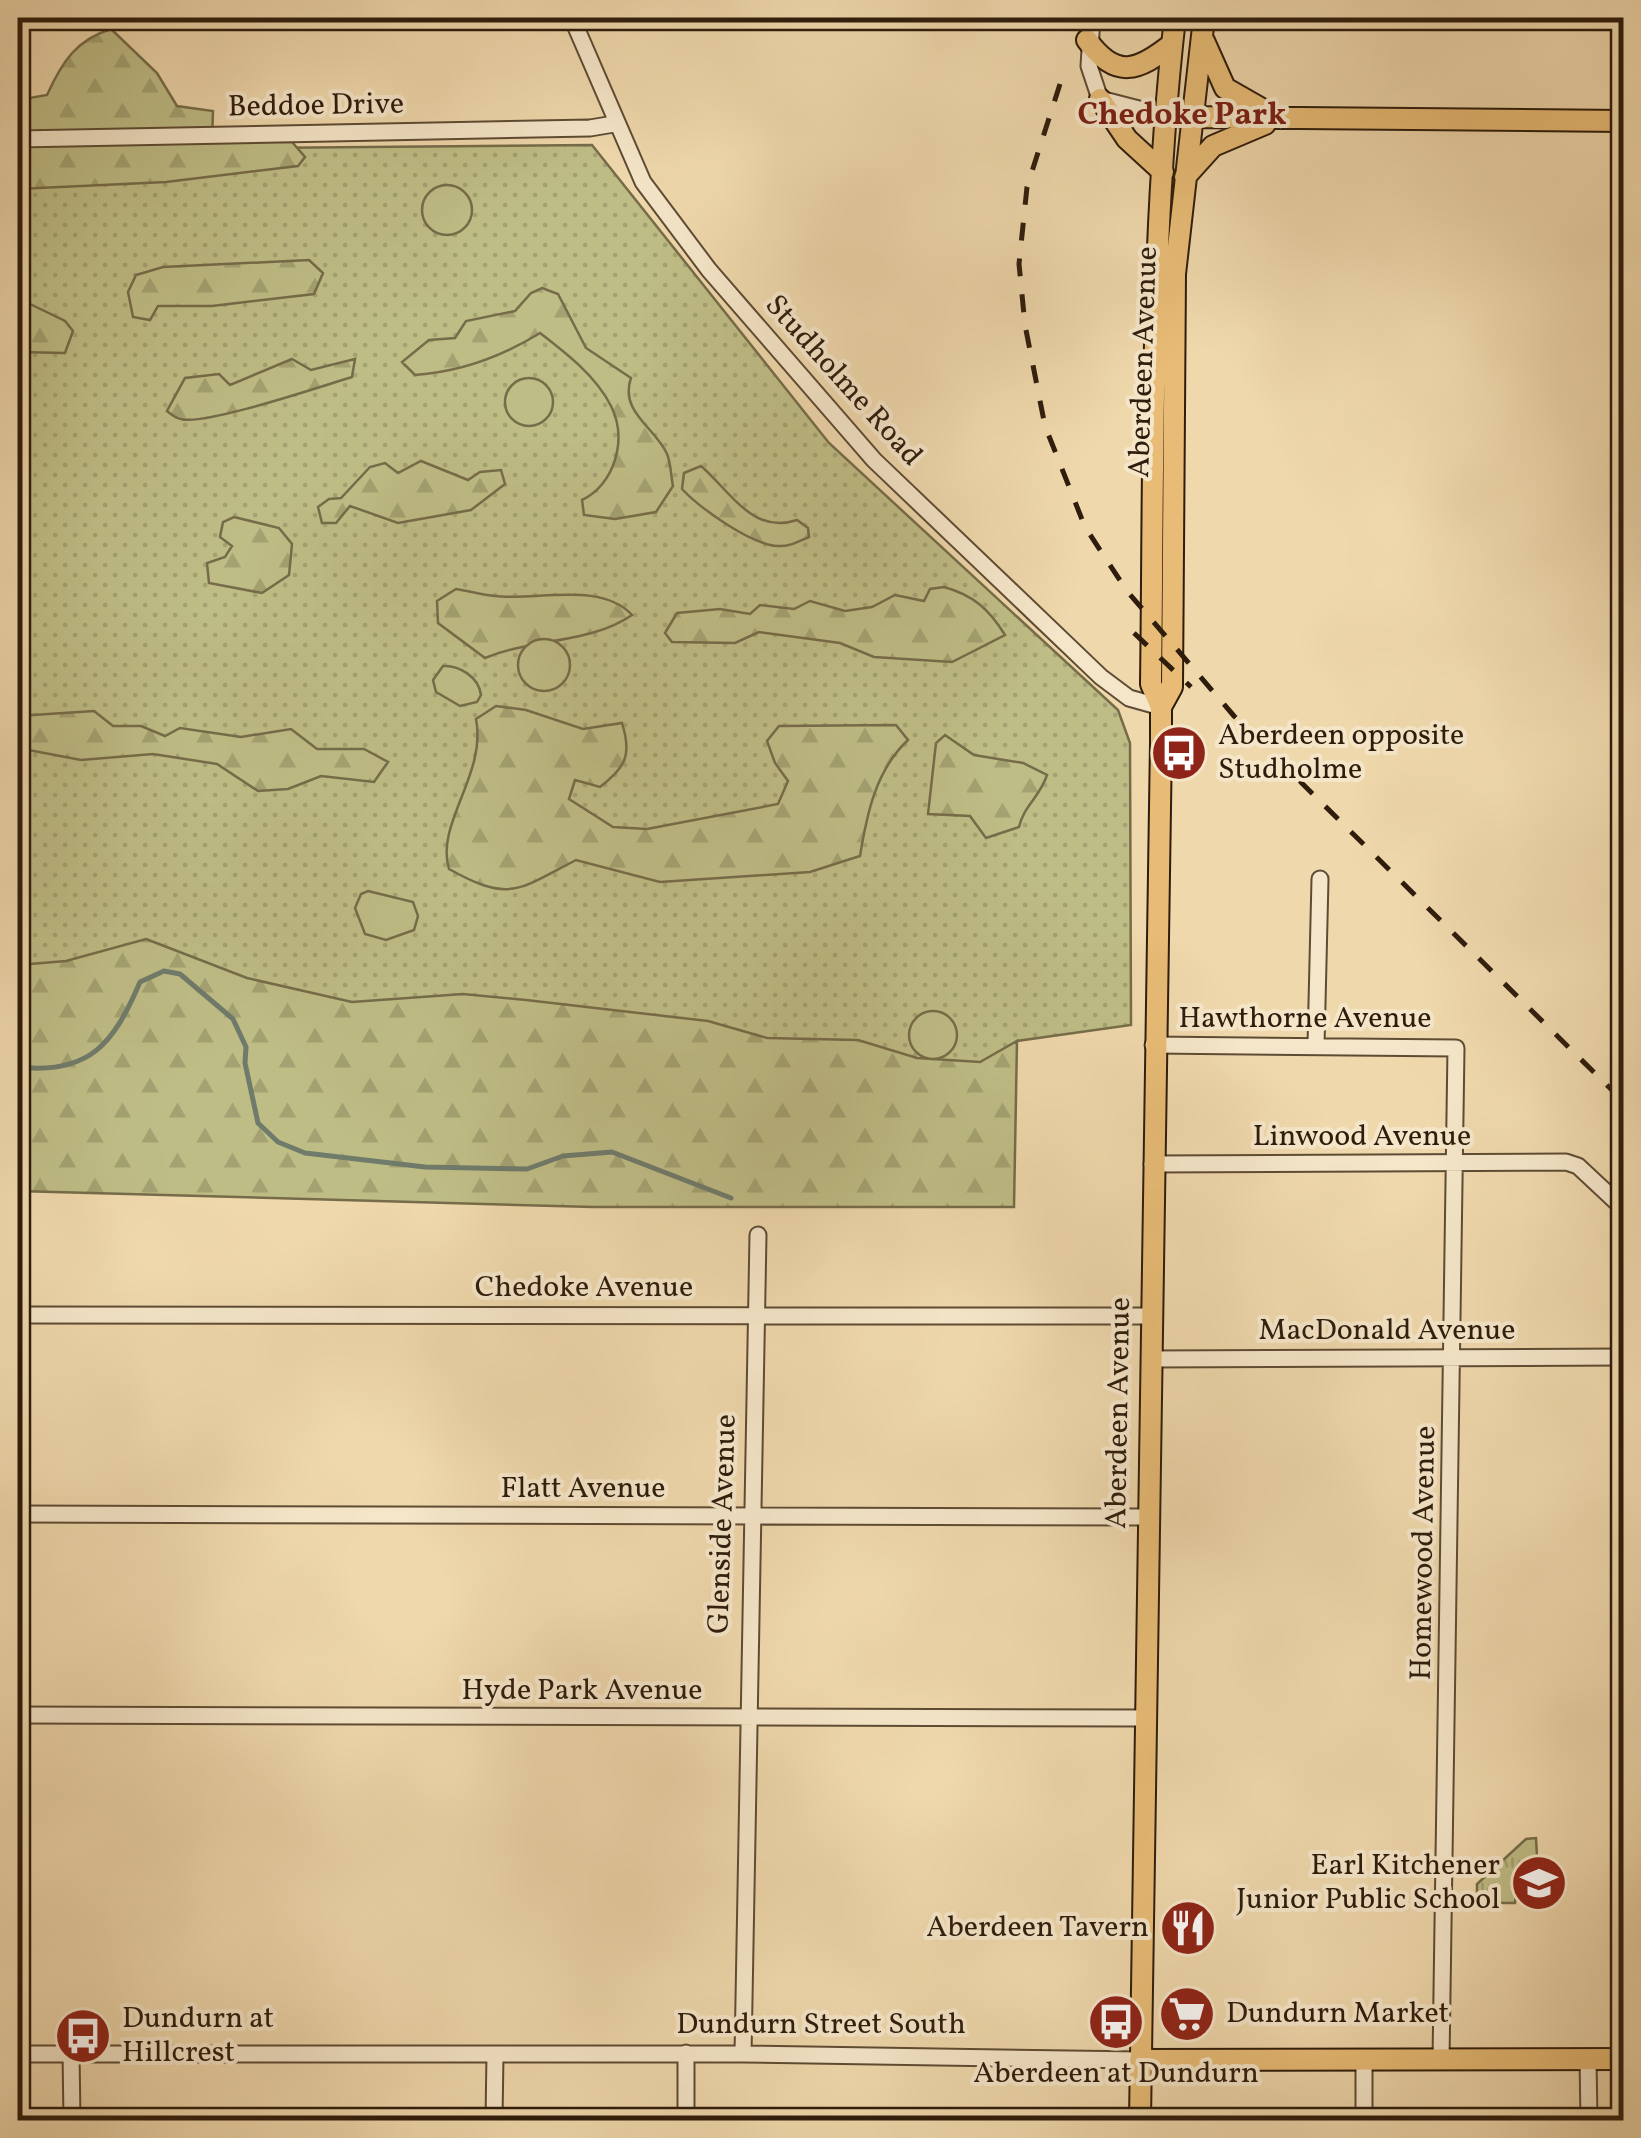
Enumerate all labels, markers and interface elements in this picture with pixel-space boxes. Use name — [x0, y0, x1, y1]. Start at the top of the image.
street label: Beddoe Drive — [228, 83, 404, 129]
district label: Chedoke Park — [1077, 94, 1287, 138]
street label: Aberdeen Avenue — [1119, 245, 1169, 479]
street label: Studholme Road — [754, 286, 932, 476]
place label: Aberdeen opposite Studholme — [1218, 715, 1464, 791]
bus stop icon: Aberdeen opposite Studholme — [1149, 723, 1209, 783]
street label: Hawthorne Avenue — [1178, 998, 1432, 1040]
street label: Linwood Avenue — [1253, 1116, 1471, 1158]
street label: Chedoke Avenue — [475, 1267, 693, 1309]
street label: Aberdeen Avenue — [1096, 1297, 1142, 1529]
street label: MacDonald Avenue — [1258, 1310, 1516, 1352]
street label: Glenside Avenue — [698, 1413, 748, 1635]
street label: Homewood Avenue — [1401, 1425, 1447, 1681]
street label: Flatt Avenue — [500, 1468, 666, 1510]
street label: Hyde Park Avenue — [461, 1670, 703, 1712]
place label: Earl Kitchener Junior Public School — [1236, 1845, 1500, 1921]
school or university icon: Earl Kitchener Junior Public School — [1509, 1853, 1569, 1913]
restaurant icon: Aberdeen Tavern — [1158, 1898, 1218, 1958]
place label: Aberdeen Tavern — [926, 1907, 1149, 1949]
supermarket icon: Dundurn Market — [1157, 1984, 1217, 2044]
bus stop icon: Aberdeen at Dundurn — [1086, 1992, 1146, 2052]
place label: Dundurn Market — [1226, 1993, 1449, 2035]
place label: Dundurn at Hillcrest — [122, 1998, 274, 2074]
street label: Dundurn Street South — [676, 2004, 966, 2046]
bus stop icon: Dundurn at Hillcrest — [53, 2006, 113, 2066]
place label: Aberdeen at Dundurn — [973, 2053, 1259, 2095]

